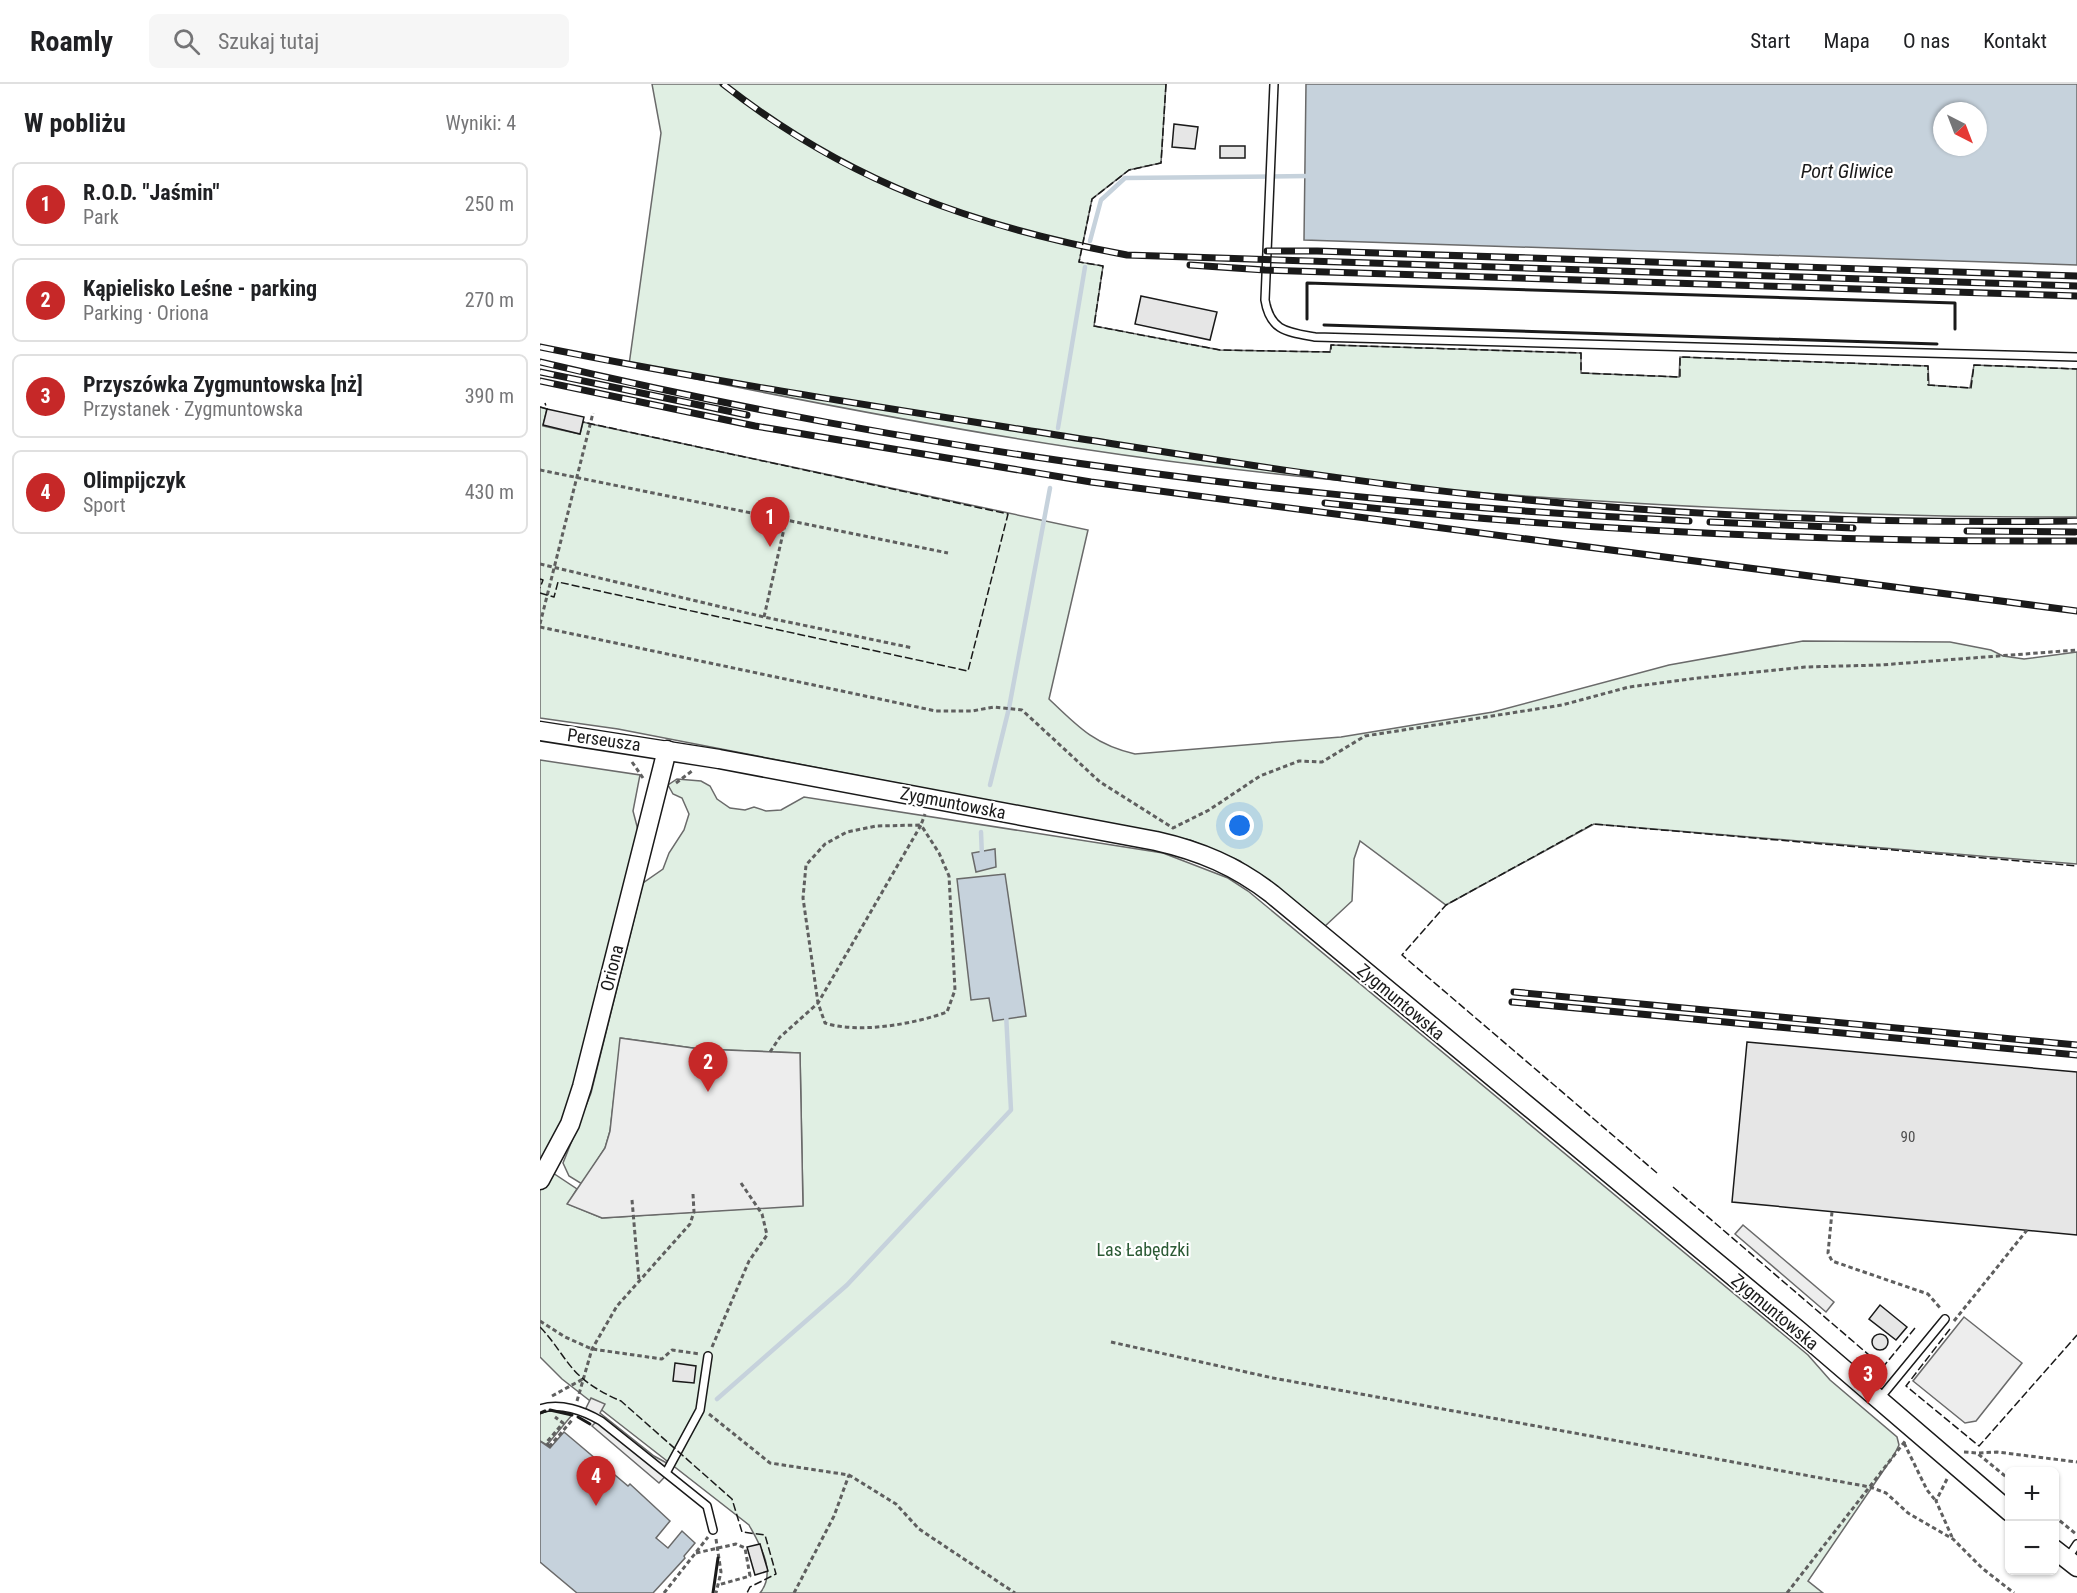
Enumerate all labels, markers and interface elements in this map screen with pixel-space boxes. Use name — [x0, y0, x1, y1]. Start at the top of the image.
search box — [149, 14, 569, 68]
text: Roamly — [30, 25, 113, 58]
icon: search — [170, 25, 203, 58]
text: Szukaj tutaj — [218, 29, 319, 54]
text: Start — [1750, 29, 1791, 53]
text: Mapa — [1824, 29, 1870, 53]
text: O nas — [1903, 29, 1950, 53]
text: Kontakt — [1983, 29, 2047, 53]
north arrow — [1933, 102, 1987, 156]
text: W pobliżu — [24, 108, 126, 138]
text: Wyniki: 4 — [445, 111, 516, 135]
water label: Port Gliwice — [1801, 159, 1893, 183]
text: R.O.D. "Jaśmin" — [83, 180, 220, 205]
text: 1 — [40, 192, 51, 216]
text: 250 m — [465, 192, 514, 216]
text: Park — [83, 205, 119, 229]
text: Kąpielisko Leśne - parking — [83, 276, 317, 301]
text: 2 — [40, 288, 51, 312]
text: 270 m — [465, 288, 514, 312]
text: Parking · Oriona — [83, 301, 209, 325]
text: Przyszówka Zygmuntowska [nż] — [83, 372, 363, 397]
text: 3 — [40, 384, 51, 408]
text: 390 m — [465, 384, 514, 408]
text: Przystanek · Zygmuntowska — [83, 397, 303, 421]
text: Olimpijczyk — [83, 468, 186, 493]
text: 4 — [40, 480, 51, 504]
text: 430 m — [465, 480, 514, 504]
text: Sport — [83, 493, 126, 517]
pin: 1 — [750, 498, 790, 547]
street label: Perseusza — [566, 724, 642, 755]
street label: Zygmuntowska — [898, 782, 1008, 823]
your location — [1225, 811, 1254, 840]
street label: Oriona — [596, 943, 627, 993]
street label: Zygmuntowska — [1353, 959, 1449, 1044]
pin: 2 — [688, 1042, 728, 1092]
house number: 90 — [1901, 1128, 1915, 1146]
park label: Las Łabędzki — [1096, 1239, 1190, 1260]
street label: Zygmuntowska — [1727, 1269, 1823, 1354]
pin: 3 — [1848, 1354, 1888, 1404]
pin: 4 — [576, 1456, 616, 1506]
map controls — [2005, 1467, 2059, 1575]
button: + — [2005, 1467, 2059, 1521]
button: − — [2005, 1521, 2059, 1575]

